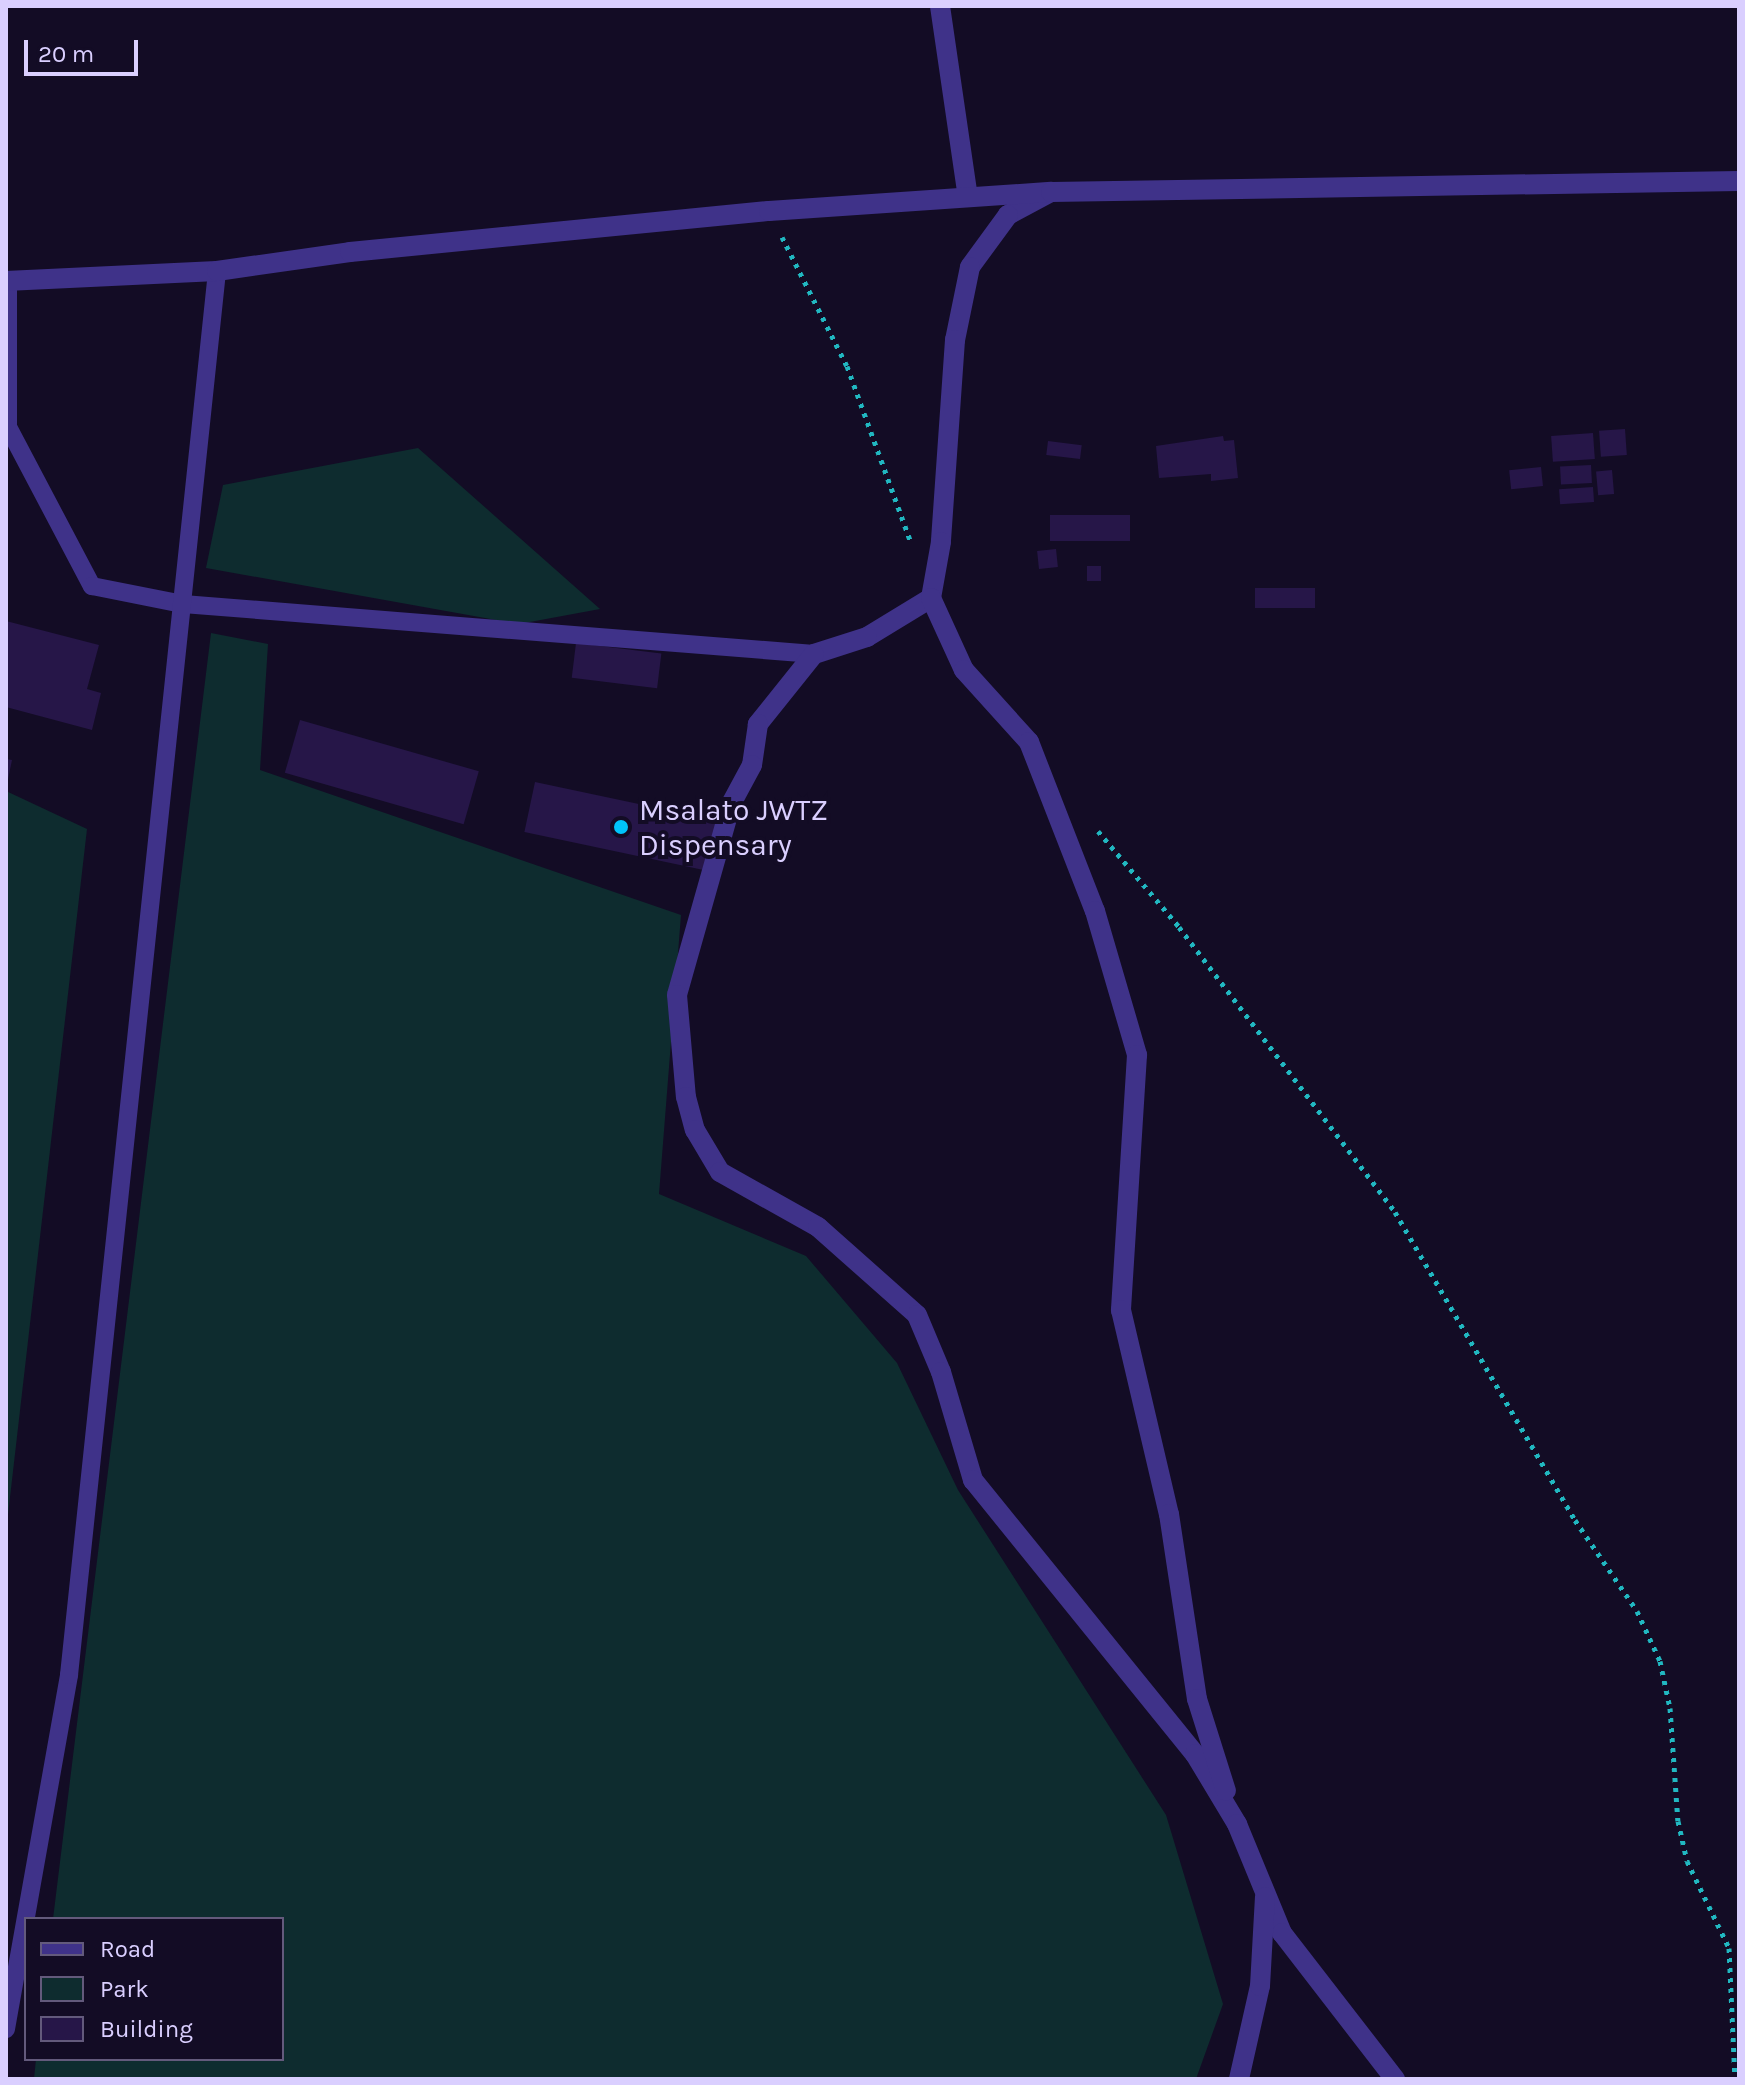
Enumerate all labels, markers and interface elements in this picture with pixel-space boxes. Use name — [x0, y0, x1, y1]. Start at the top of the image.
scale bar — [28, 24, 142, 74]
text: 20 m — [38, 40, 94, 68]
place label: Msalato JWTZ Dispensary — [639, 792, 828, 862]
marker: Msalato JWTZ Dispensary — [610, 816, 632, 838]
legend — [24, 1917, 284, 2061]
text: Road — [100, 1935, 155, 1963]
text: Park — [100, 1975, 149, 2003]
text: Building — [100, 2015, 193, 2043]

